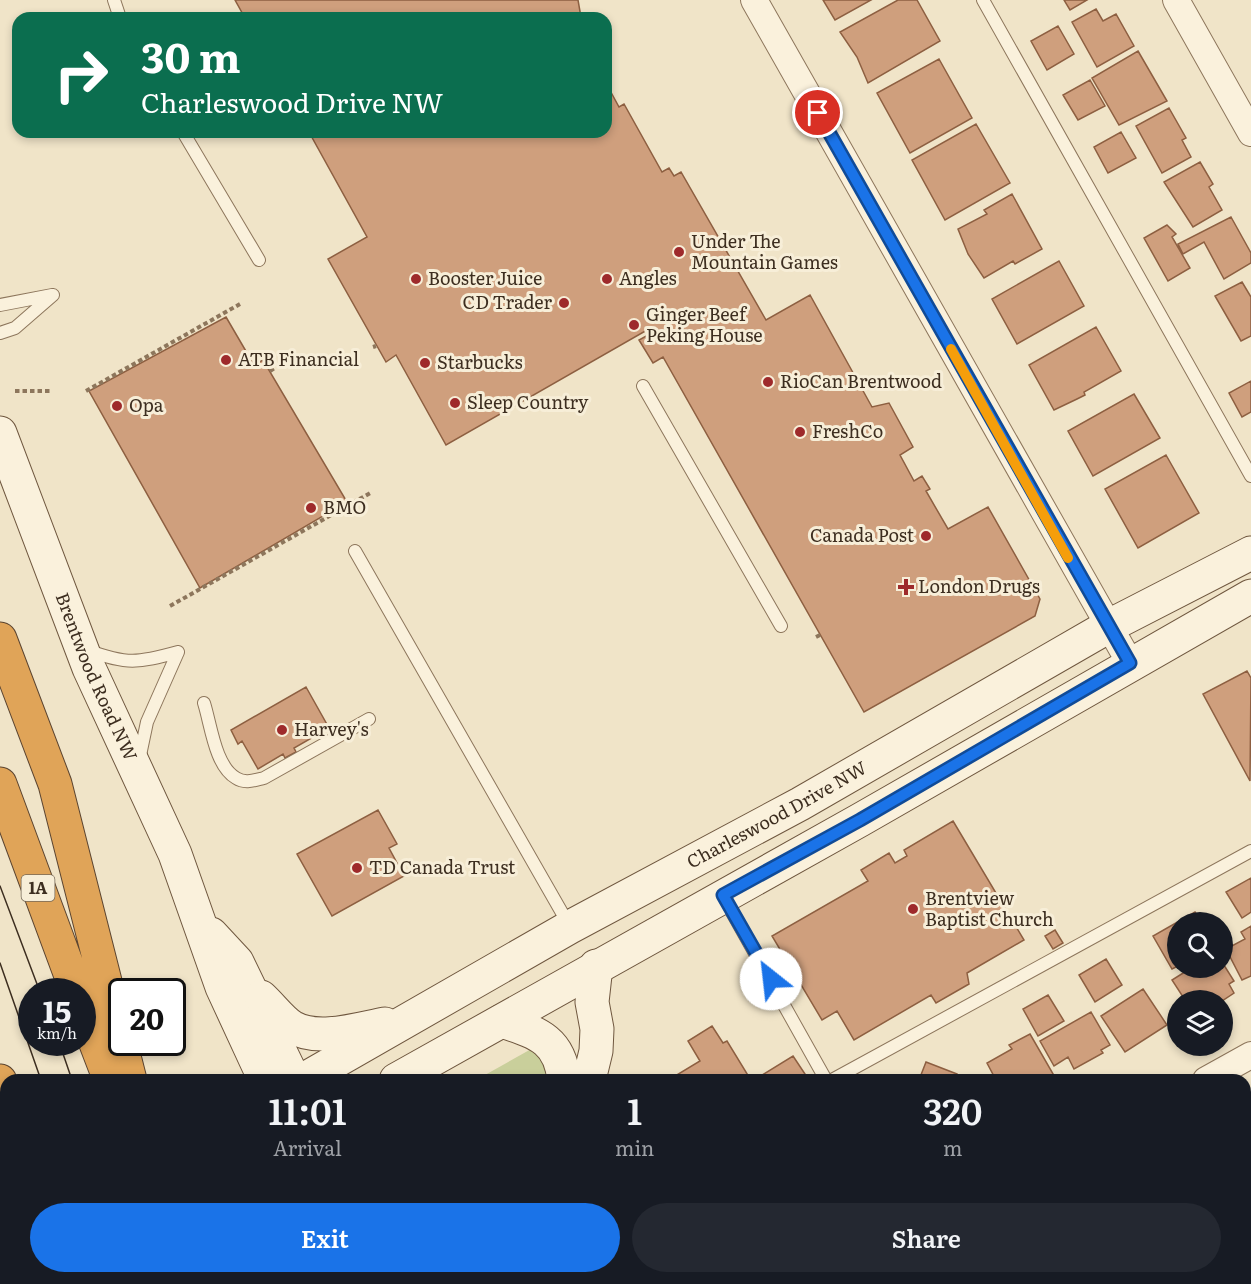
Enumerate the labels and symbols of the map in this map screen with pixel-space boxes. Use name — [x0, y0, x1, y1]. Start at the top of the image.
pin — [792, 87, 843, 138]
place label: Under The Mountain Games — [691, 227, 838, 275]
marker: Under The Mountain Games — [672, 245, 686, 259]
place label: Booster Juice — [428, 264, 542, 291]
place label: Angles — [619, 264, 677, 291]
marker: Booster Juice — [409, 272, 423, 286]
marker: Angles — [600, 272, 614, 286]
place label: CD Trader — [463, 288, 552, 315]
marker: CD Trader — [557, 296, 571, 310]
place label: Ginger Beef Peking House — [646, 300, 763, 348]
marker: Ginger Beef Peking House — [627, 318, 641, 332]
place label: ATB Financial — [238, 345, 359, 372]
place label: Starbucks — [437, 348, 523, 375]
marker: ATB Financial — [219, 353, 233, 367]
marker: Starbucks — [418, 356, 432, 370]
place label: RioCan Brentwood — [780, 367, 942, 394]
marker: RioCan Brentwood — [761, 375, 775, 389]
place label: Sleep Country — [467, 388, 589, 415]
place label: Opa — [129, 391, 164, 418]
marker: Sleep Country — [448, 396, 462, 410]
marker: Opa — [110, 399, 124, 413]
place label: FreshCo — [812, 417, 883, 444]
marker: FreshCo — [793, 425, 807, 439]
place label: BMO — [323, 493, 366, 520]
marker: BMO — [304, 501, 318, 515]
place label: Canada Post — [810, 521, 915, 548]
marker: Canada Post — [919, 529, 933, 543]
place label: London Drugs — [918, 572, 1040, 599]
marker: London Drugs — [899, 580, 913, 594]
street label: Brentwood Road NW — [50, 588, 145, 765]
place label: Harvey's — [294, 715, 369, 742]
marker: Harvey's — [275, 723, 289, 737]
street label: Charleswood Drive NW — [681, 753, 872, 874]
place label: TD Canada Trust — [369, 853, 516, 880]
marker: TD Canada Trust — [350, 861, 364, 875]
road number: 1A — [22, 875, 54, 901]
place label: Brentview Baptist Church — [925, 884, 1054, 932]
marker: Brentview Baptist Church — [906, 902, 920, 916]
position arrow — [739, 947, 803, 1011]
speed limit sign: 20 — [108, 978, 186, 1056]

